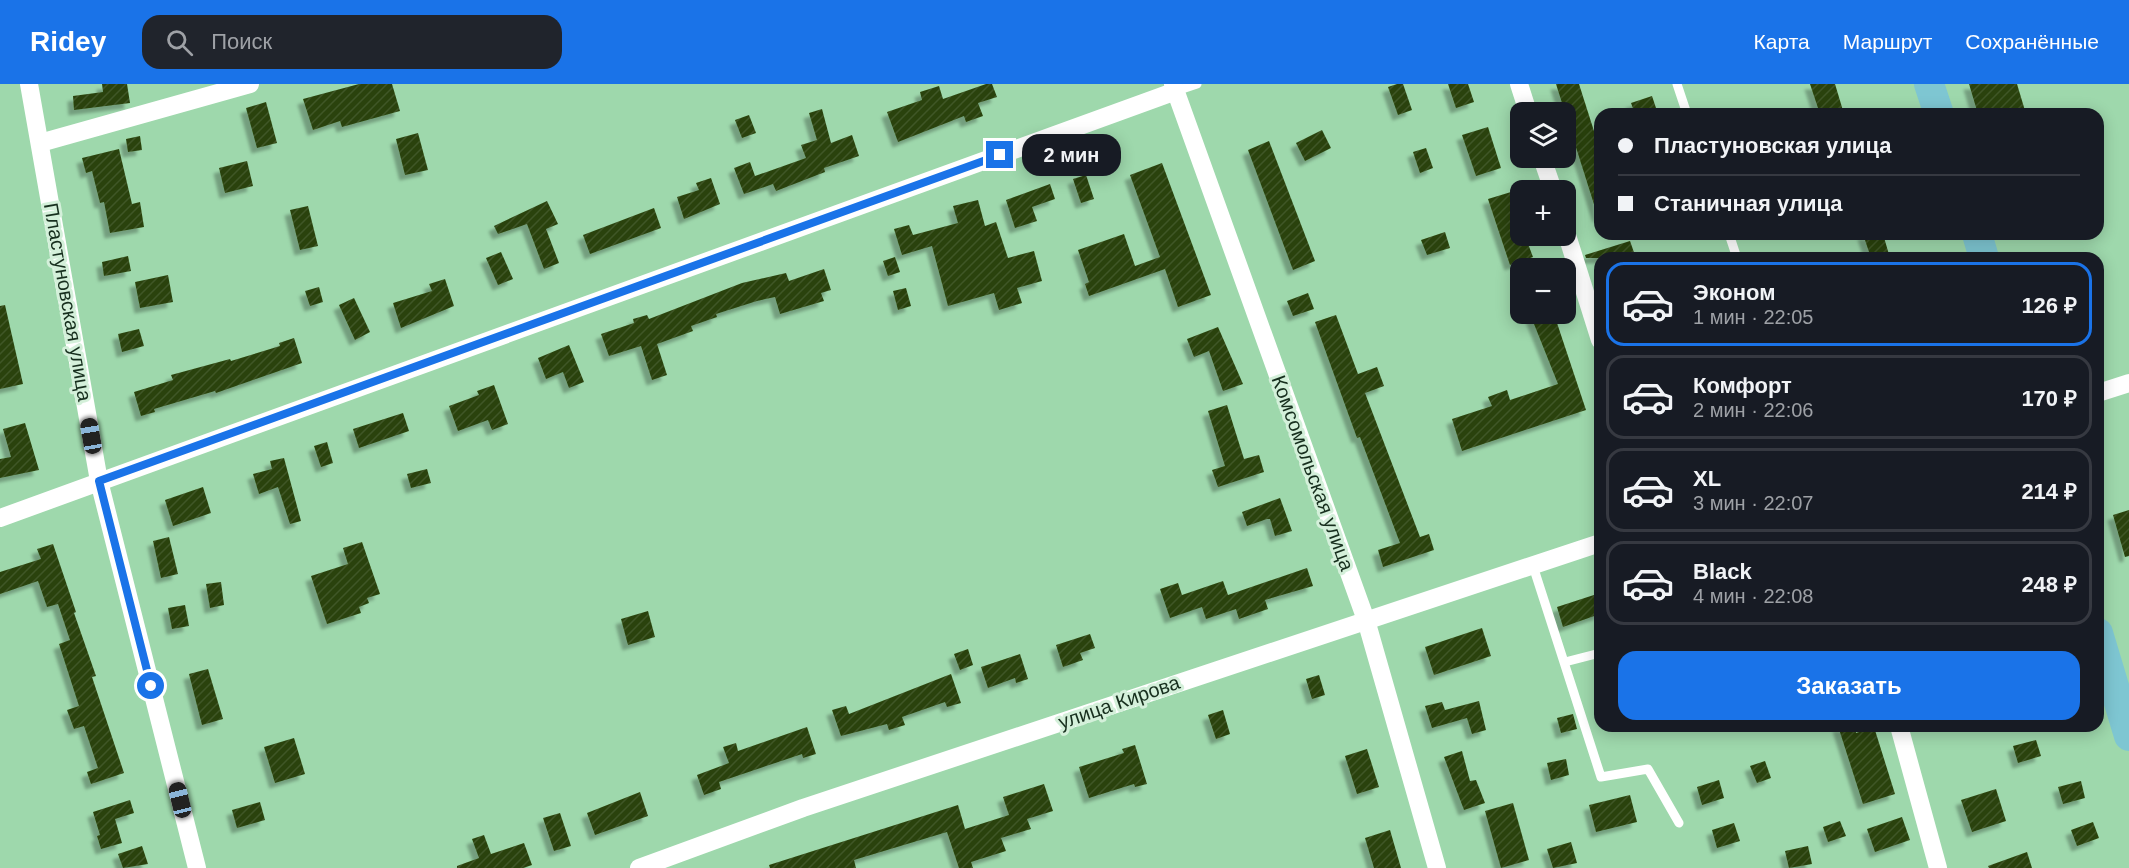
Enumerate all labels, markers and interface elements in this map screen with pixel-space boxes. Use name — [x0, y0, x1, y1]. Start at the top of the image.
search box — [142, 15, 562, 69]
text: Ridey — [30, 26, 106, 57]
icon: search — [163, 26, 196, 59]
text: Поиск — [211, 29, 272, 54]
text: Карта — [1754, 30, 1810, 53]
text: Маршрут — [1843, 30, 1932, 53]
text: Сохранённые — [1965, 30, 2099, 53]
map controls — [1510, 102, 1576, 324]
button: layers — [1510, 102, 1576, 168]
text: Пластуновская улица — [1654, 133, 1891, 158]
callout: 2 мин — [1021, 134, 1120, 176]
route end — [986, 141, 1013, 168]
text: 2 мин — [1044, 144, 1099, 166]
button: + — [1510, 180, 1576, 246]
text: Станичная улица — [1654, 191, 1842, 216]
street label: Пластуновская улица — [40, 201, 96, 404]
button: − — [1510, 258, 1576, 324]
icon: car — [1621, 277, 1675, 331]
text: Эконом — [1693, 280, 1776, 305]
text: 126 ₽ — [2021, 293, 2077, 318]
text: 1 мин · 22:05 — [1693, 306, 1813, 328]
icon: car — [1621, 370, 1675, 424]
street label: Комсомольская улица — [1267, 372, 1359, 574]
text: Комфорт — [1693, 373, 1792, 398]
text: 170 ₽ — [2021, 386, 2077, 411]
text: 2 мин · 22:06 — [1693, 399, 1813, 421]
car — [79, 417, 103, 455]
icon: car — [1621, 463, 1675, 517]
text: XL — [1693, 466, 1721, 491]
text: 214 ₽ — [2021, 479, 2077, 504]
text: 3 мин · 22:07 — [1693, 492, 1813, 514]
icon: car — [1621, 556, 1675, 610]
text: Black — [1693, 559, 1752, 584]
text: 248 ₽ — [2021, 572, 2077, 597]
text: 4 мин · 22:08 — [1693, 585, 1813, 607]
button: Заказать — [1618, 651, 2080, 720]
street label: улица Кирова — [1055, 671, 1184, 733]
route start — [137, 672, 164, 699]
car — [167, 780, 193, 820]

